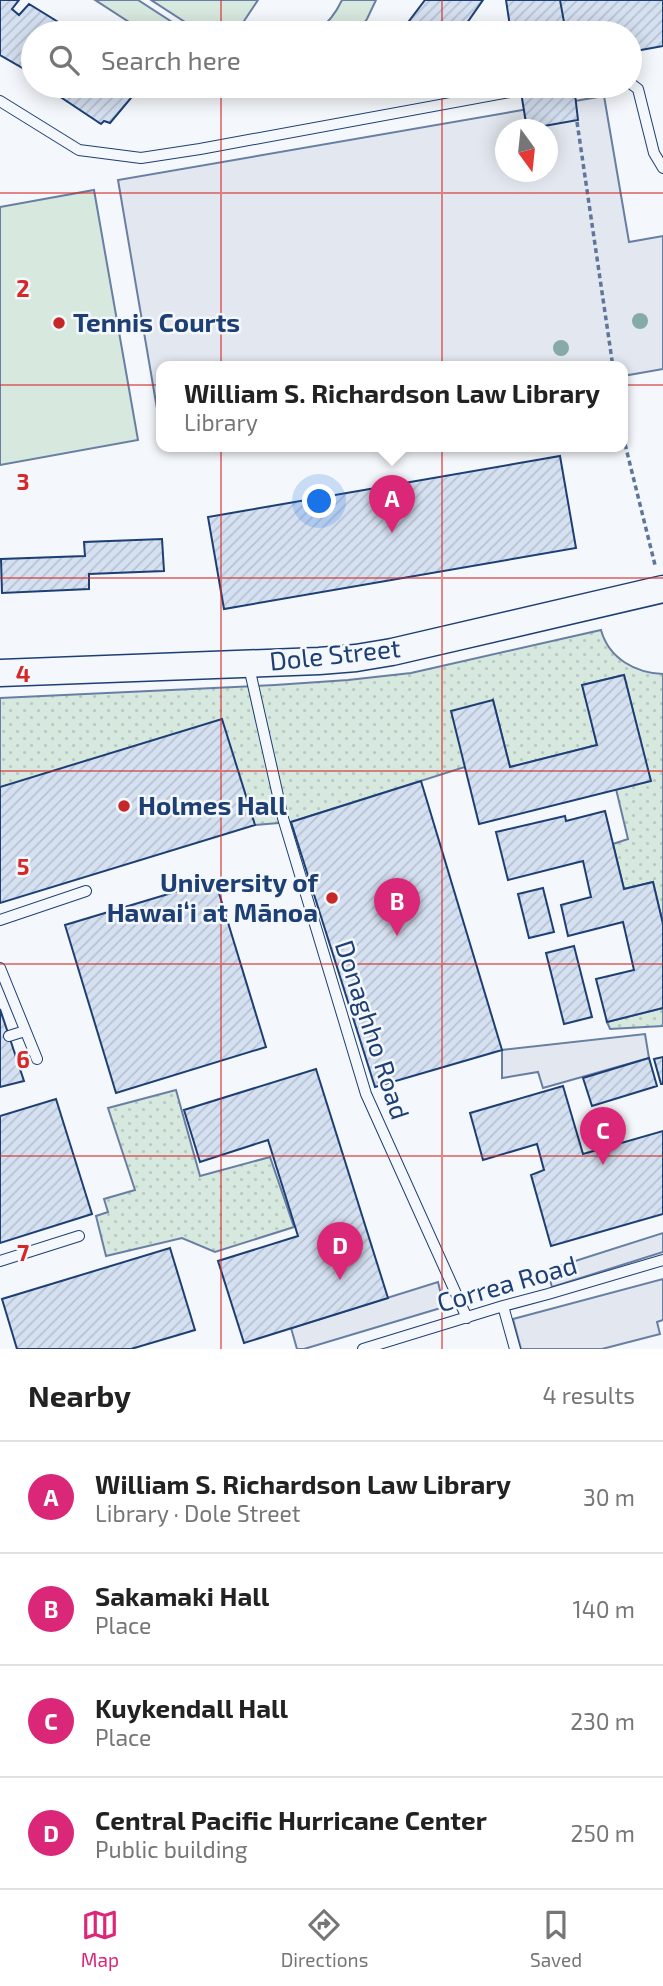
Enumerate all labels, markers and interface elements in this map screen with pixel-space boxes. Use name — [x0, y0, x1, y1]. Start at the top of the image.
search box — [21, 21, 642, 98]
icon: search — [45, 41, 83, 79]
text: Search here — [101, 44, 241, 75]
north arrow — [495, 119, 558, 182]
text: 2 — [16, 274, 30, 302]
place label: Tennis Courts — [73, 306, 240, 337]
marker: Tennis Courts — [51, 315, 67, 331]
popup — [156, 361, 628, 452]
text: William S. Richardson Law Library — [184, 377, 600, 408]
text: Library — [184, 408, 258, 436]
text: 3 — [16, 467, 30, 495]
pin: A — [369, 475, 415, 533]
your location — [302, 484, 336, 518]
street label: Dole Street — [268, 631, 402, 676]
text: 4 — [16, 659, 30, 687]
place label: Holmes Hall — [138, 789, 287, 820]
marker: Holmes Hall — [116, 798, 132, 814]
text: 5 — [17, 852, 29, 880]
place label: University of Hawaiʻi at Mānoa — [107, 866, 319, 927]
pin: B — [374, 878, 420, 936]
marker: University of Hawaiʻi at Mānoa — [324, 890, 340, 906]
street label: Donaghho Road — [330, 936, 417, 1123]
text: 6 — [16, 1045, 30, 1073]
pin: C — [580, 1107, 626, 1165]
pin: D — [317, 1222, 363, 1280]
text: 7 — [17, 1238, 29, 1266]
street label: Correa Road — [433, 1248, 580, 1317]
text: Nearby — [28, 1377, 131, 1413]
text: 4 results — [543, 1381, 635, 1409]
text: William S. Richardson Law Library — [95, 1468, 511, 1499]
text: A — [43, 1483, 59, 1511]
text: 30 m — [583, 1483, 635, 1511]
text: Library · Dole Street — [95, 1499, 301, 1527]
text: Sakamaki Hall — [95, 1580, 269, 1611]
text: B — [44, 1595, 58, 1623]
text: 140 m — [573, 1595, 635, 1623]
text: Place — [95, 1611, 151, 1639]
text: Kuykendall Hall — [95, 1692, 288, 1723]
text: C — [44, 1707, 58, 1735]
text: 230 m — [570, 1707, 635, 1735]
text: Place — [95, 1723, 151, 1751]
text: Central Pacific Hurricane Center — [95, 1804, 487, 1835]
text: D — [43, 1819, 59, 1847]
text: 250 m — [571, 1819, 635, 1847]
text: Public building — [95, 1835, 248, 1863]
tab: Map — [81, 1906, 119, 1971]
tab: Directions — [281, 1906, 368, 1971]
tab: Saved — [530, 1906, 582, 1971]

